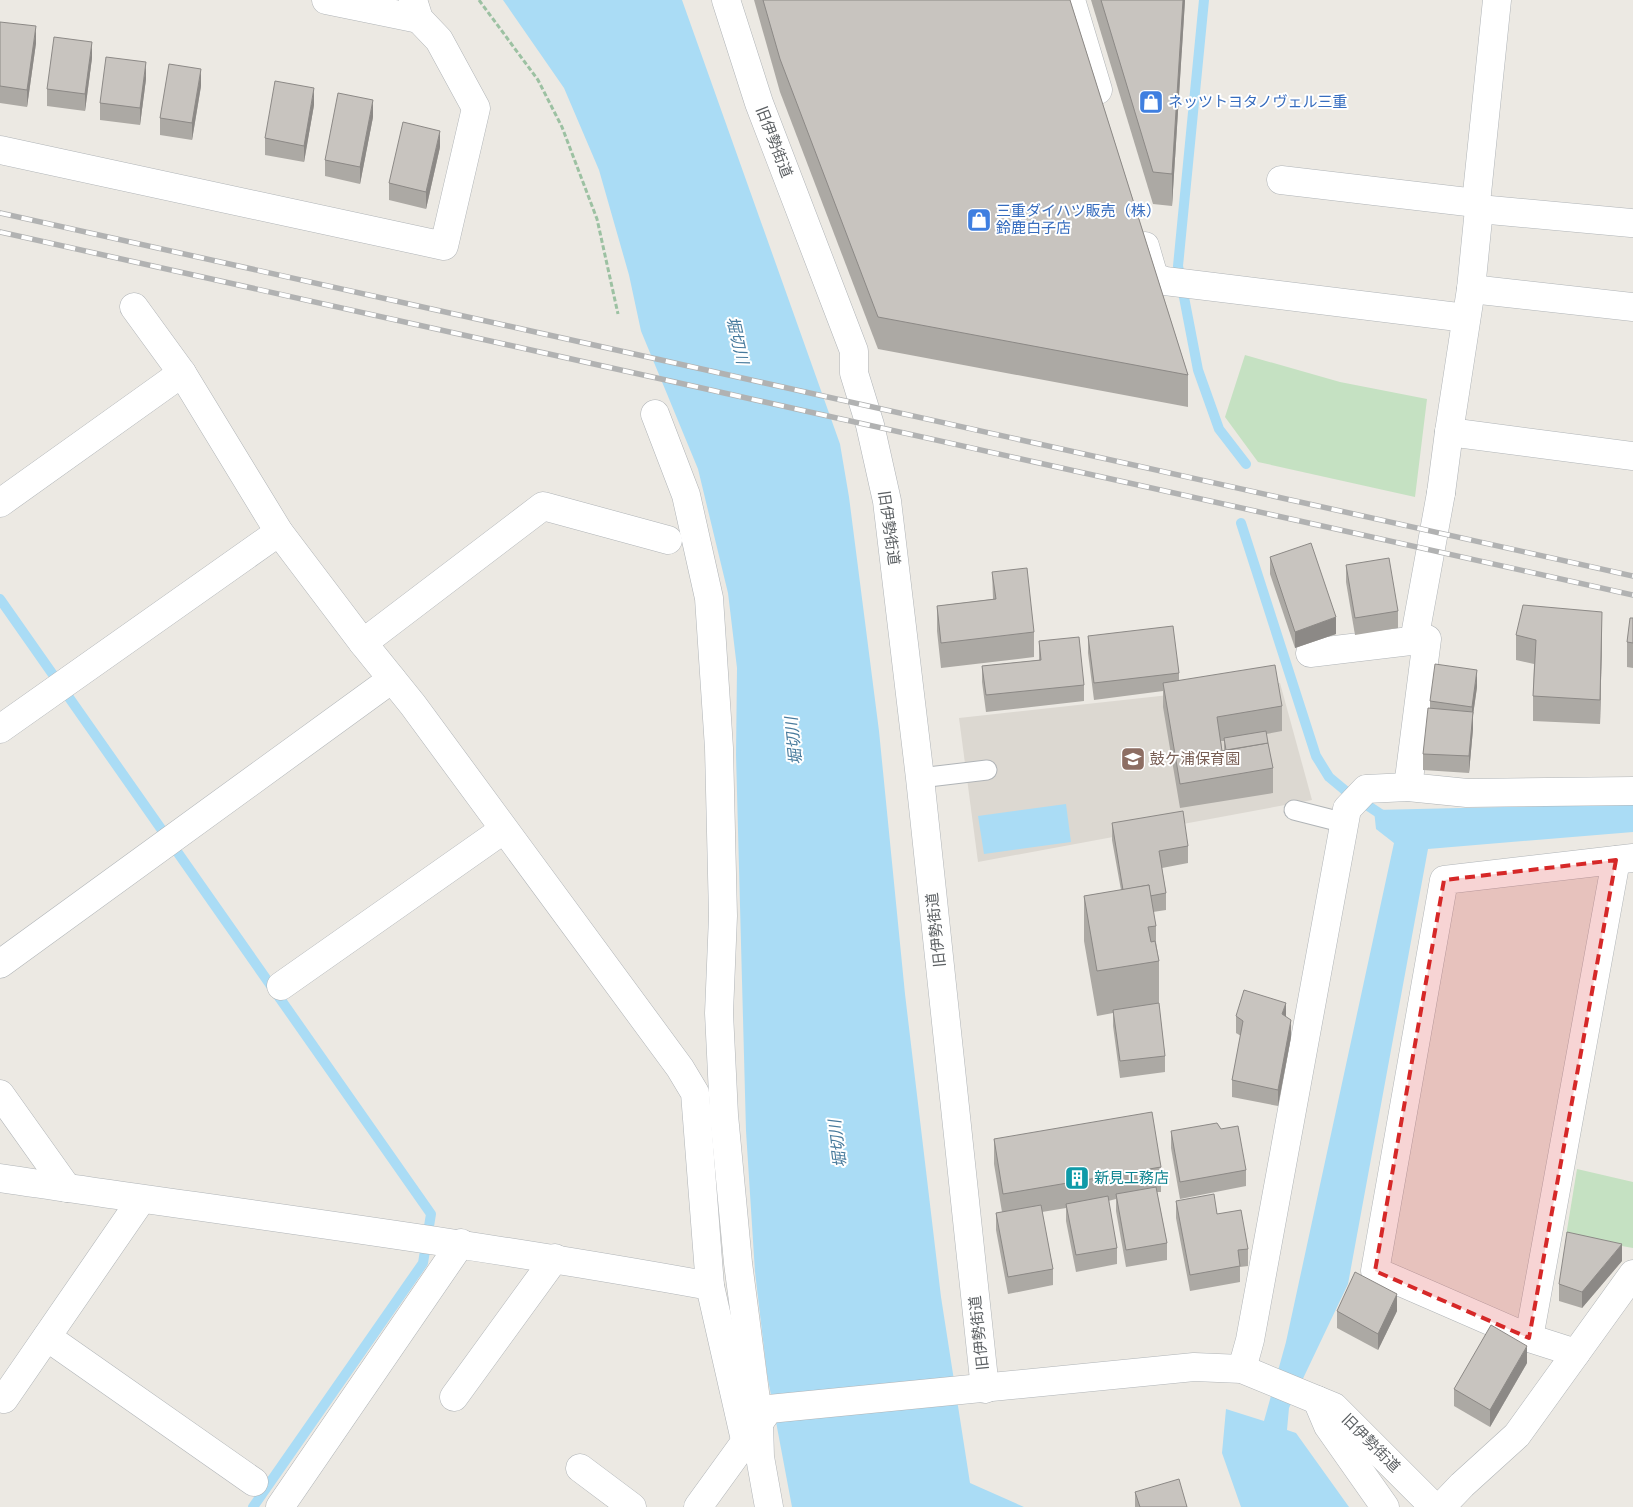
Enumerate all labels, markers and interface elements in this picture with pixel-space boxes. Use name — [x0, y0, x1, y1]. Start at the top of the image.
shop icon: ネッツトヨタノヴェル三重 — [1138, 89, 1164, 115]
place label: ネッツトヨタノヴェル三重 — [1168, 92, 1348, 111]
street label: 旧伊勢街道 — [752, 103, 797, 180]
place label: 三重ダイハツ販売（株） 鈴鹿白子店 — [996, 201, 1161, 237]
shop icon: 三重ダイハツ販売（株） 鈴鹿白子店 — [966, 207, 992, 233]
water label: 堀切川 — [723, 314, 754, 368]
street label: 旧伊勢街道 — [875, 489, 904, 566]
water label: 堀切川 — [780, 714, 805, 766]
school or university icon: 鼓ケ浦保育園 — [1120, 746, 1146, 772]
place label: 鼓ケ浦保育園 — [1150, 749, 1240, 768]
street label: 旧伊勢街道 — [922, 892, 949, 968]
water label: 堀切川 — [824, 1117, 850, 1169]
building icon: 新見工務店 — [1064, 1165, 1090, 1191]
place label: 新見工務店 — [1094, 1168, 1169, 1187]
street label: 旧伊勢街道 — [965, 1295, 992, 1371]
street label: 旧伊勢街道 — [1338, 1409, 1405, 1476]

